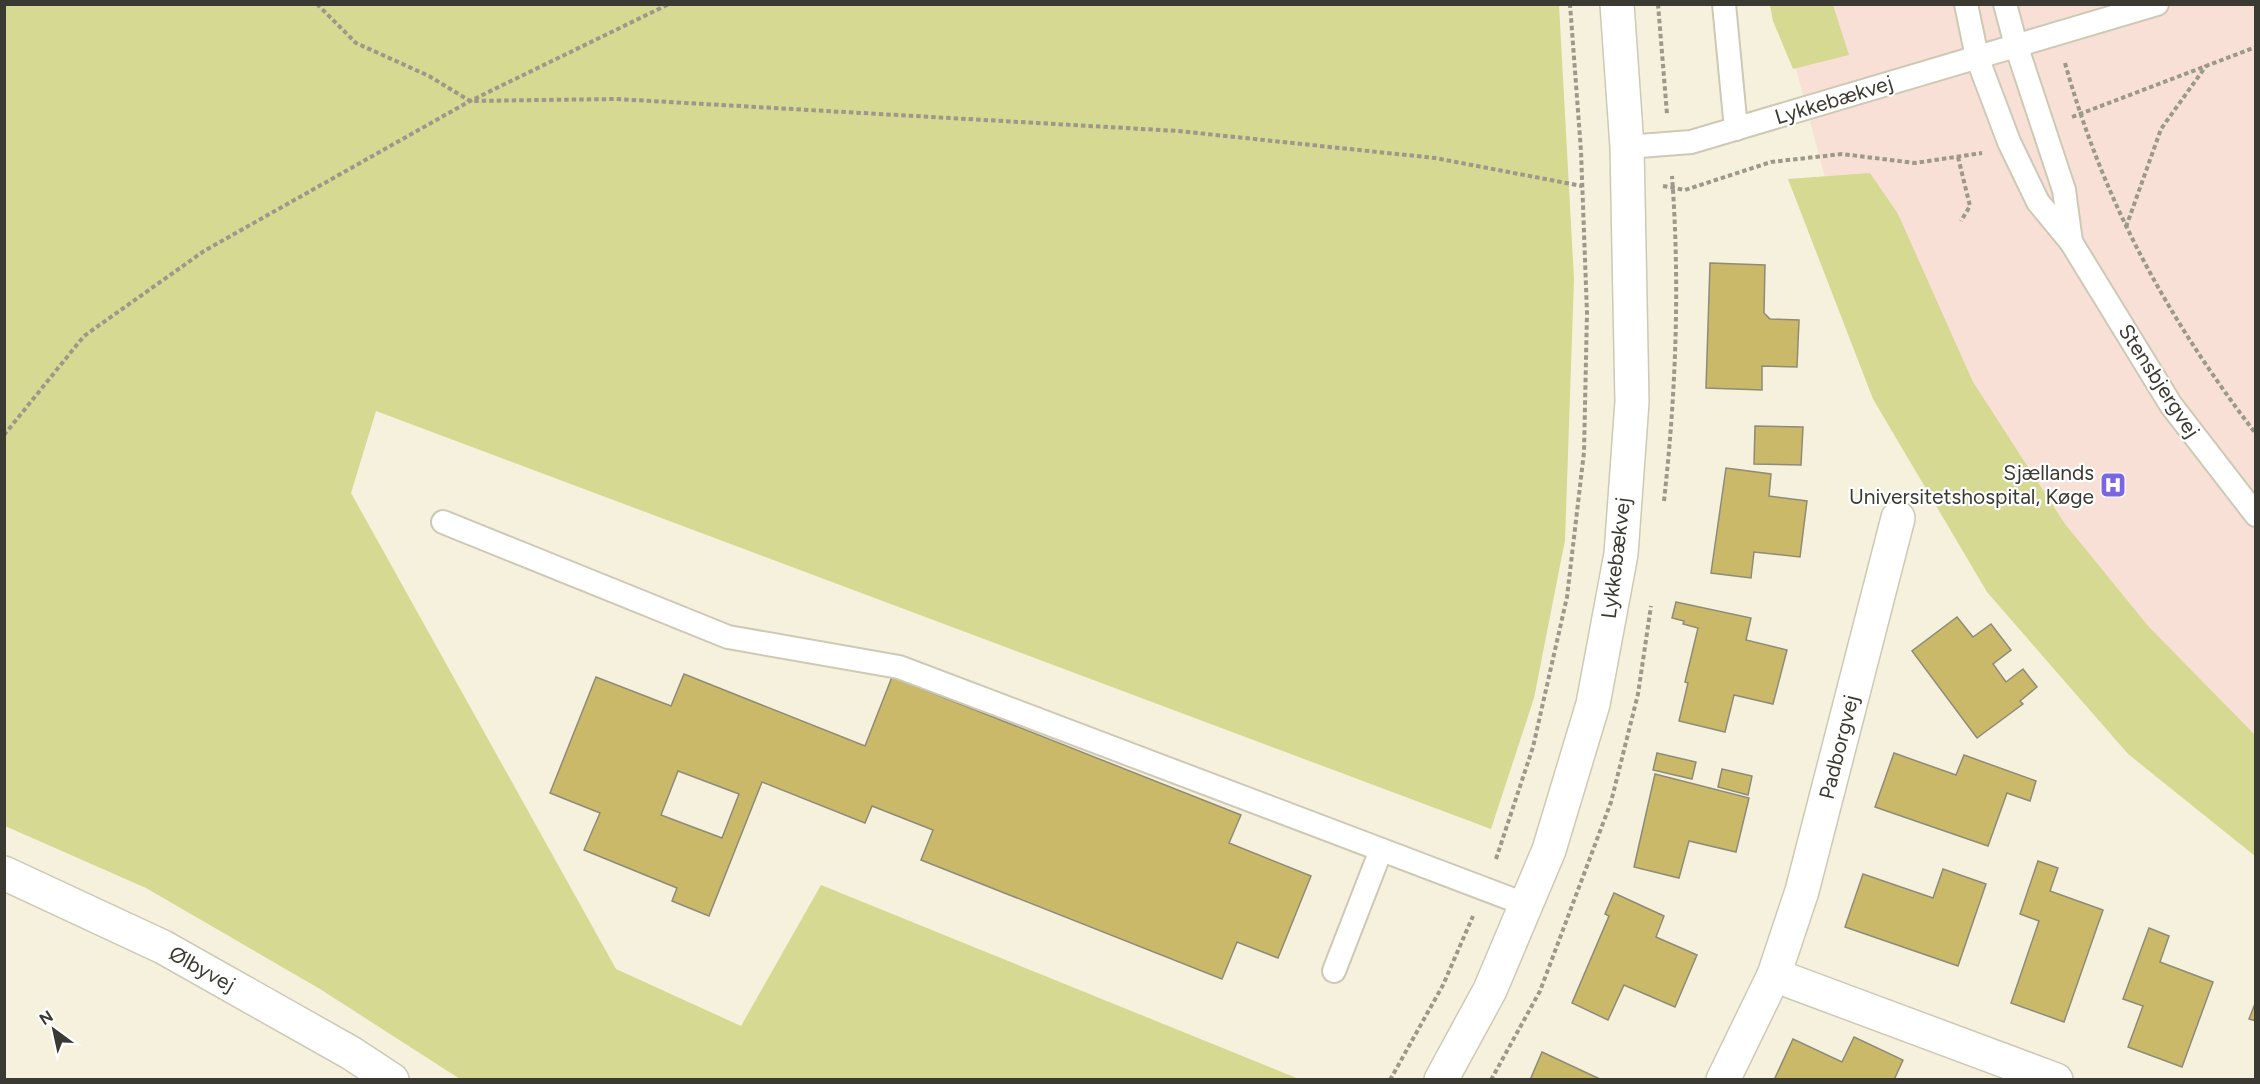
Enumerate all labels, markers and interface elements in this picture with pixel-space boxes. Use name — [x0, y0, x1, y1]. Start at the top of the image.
street label: Lykkebækvej — [1772, 70, 1896, 129]
street label: Stensbjergvej — [2113, 319, 2205, 442]
place label: Sjællands Universitetshospital, Køge — [1849, 460, 2094, 509]
hospital icon: Sjællands Universitetshospital, Køge — [2098, 470, 2128, 500]
street label: Lykkebækvej — [1596, 496, 1635, 620]
street label: Padborgvej — [1813, 692, 1864, 802]
street label: Ølbyvej — [165, 940, 240, 997]
north arrow — [24, 1000, 84, 1060]
text: N — [36, 1007, 56, 1029]

